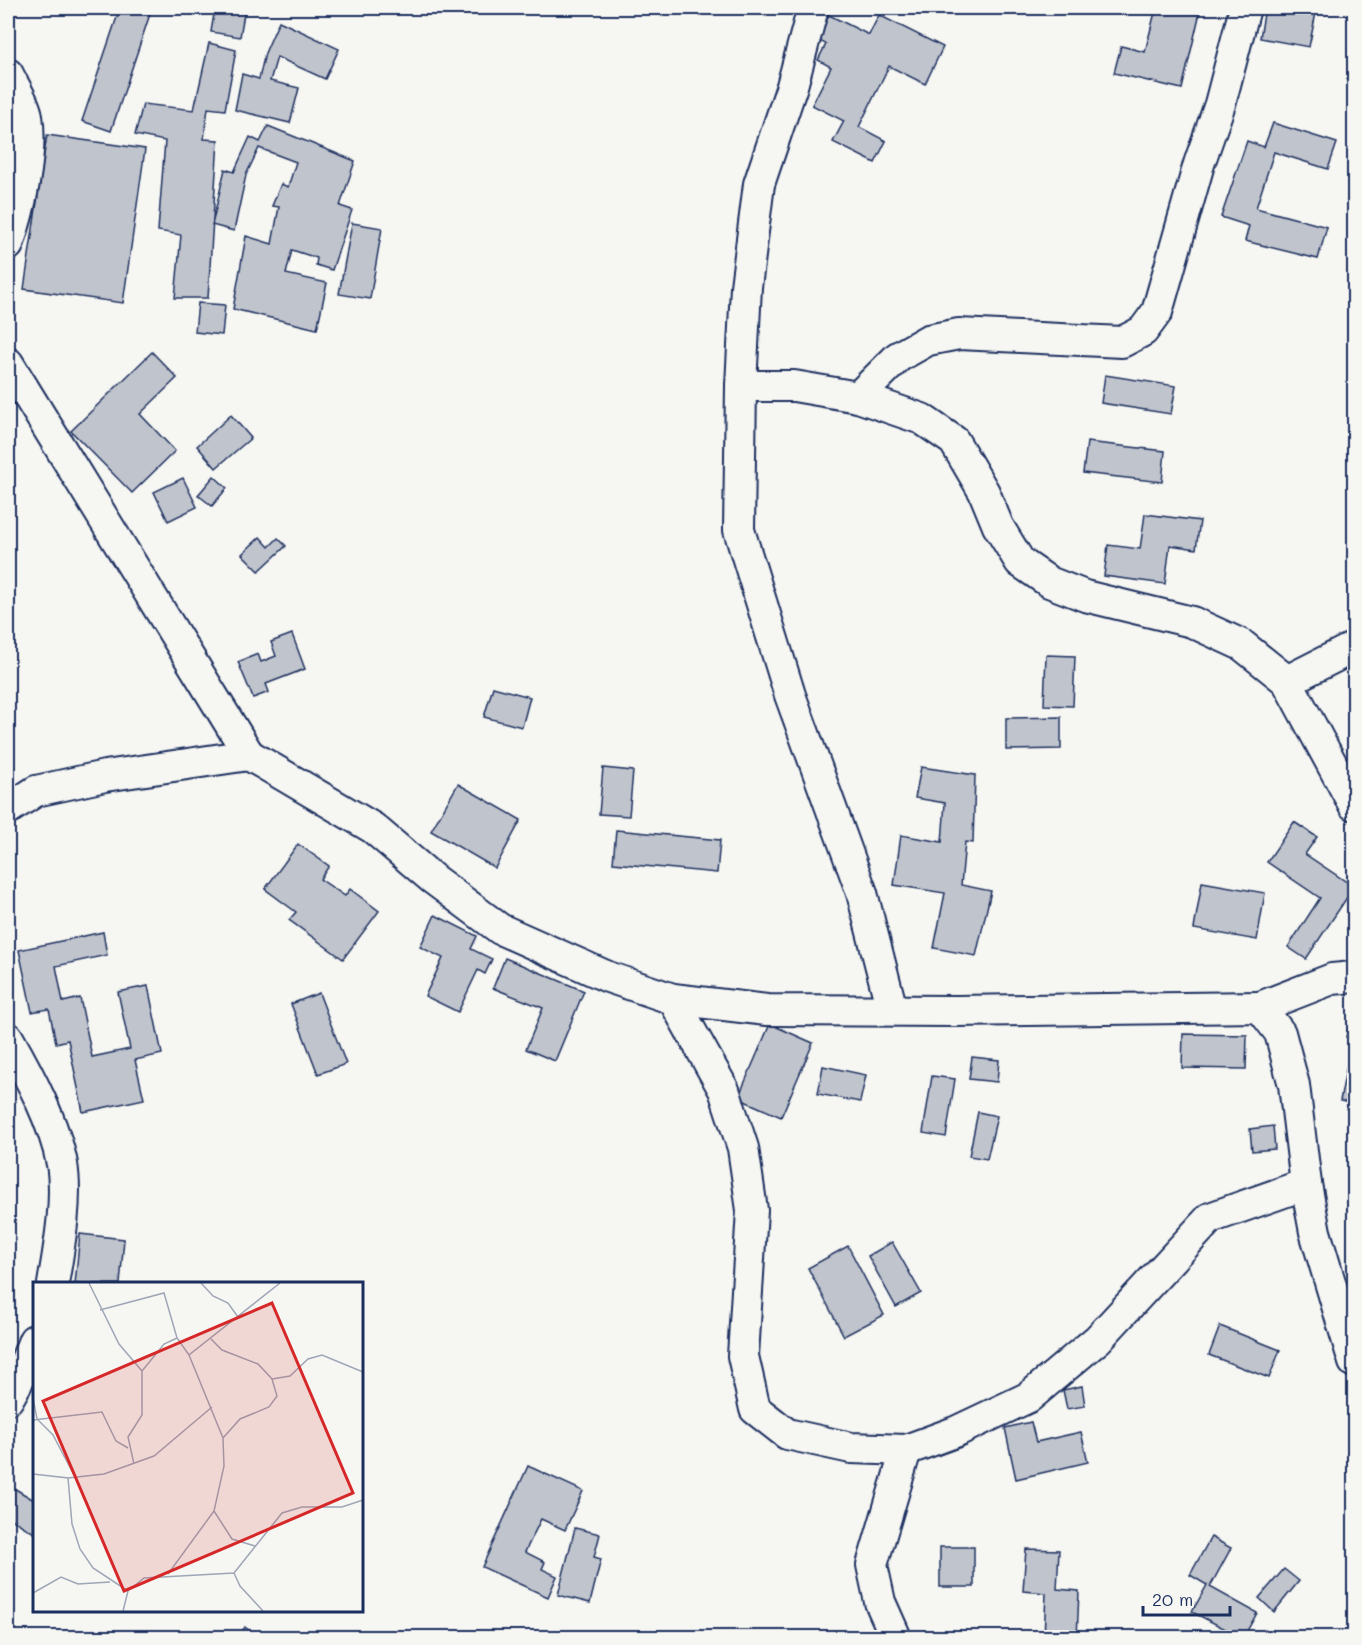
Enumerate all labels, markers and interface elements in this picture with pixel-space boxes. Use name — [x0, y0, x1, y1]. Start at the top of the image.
inset map — [33, 1282, 363, 1612]
scale bar — [1143, 1579, 1230, 1617]
text: 20 m — [1152, 1587, 1193, 1611]

